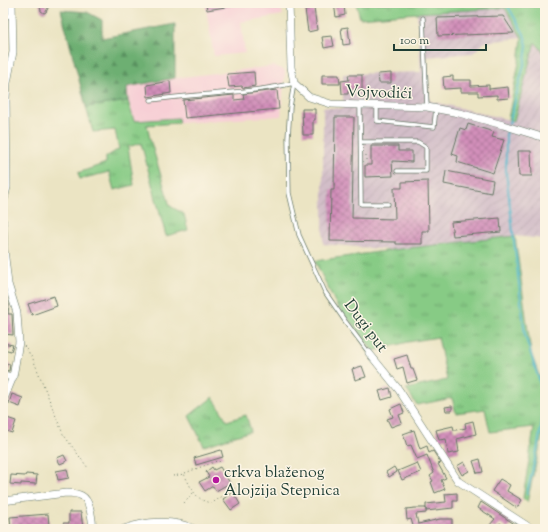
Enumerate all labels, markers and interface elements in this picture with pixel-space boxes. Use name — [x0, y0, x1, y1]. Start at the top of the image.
scale bar — [394, 26, 486, 52]
text: 100 m — [400, 32, 429, 50]
street label: Vojvodići — [345, 81, 413, 106]
street label: Dugi put — [337, 295, 393, 358]
place label: crkva blaženog Alojzija Stepnica — [224, 462, 341, 503]
marker: crkva blaženog Alojzija Stepnica — [211, 475, 221, 485]

